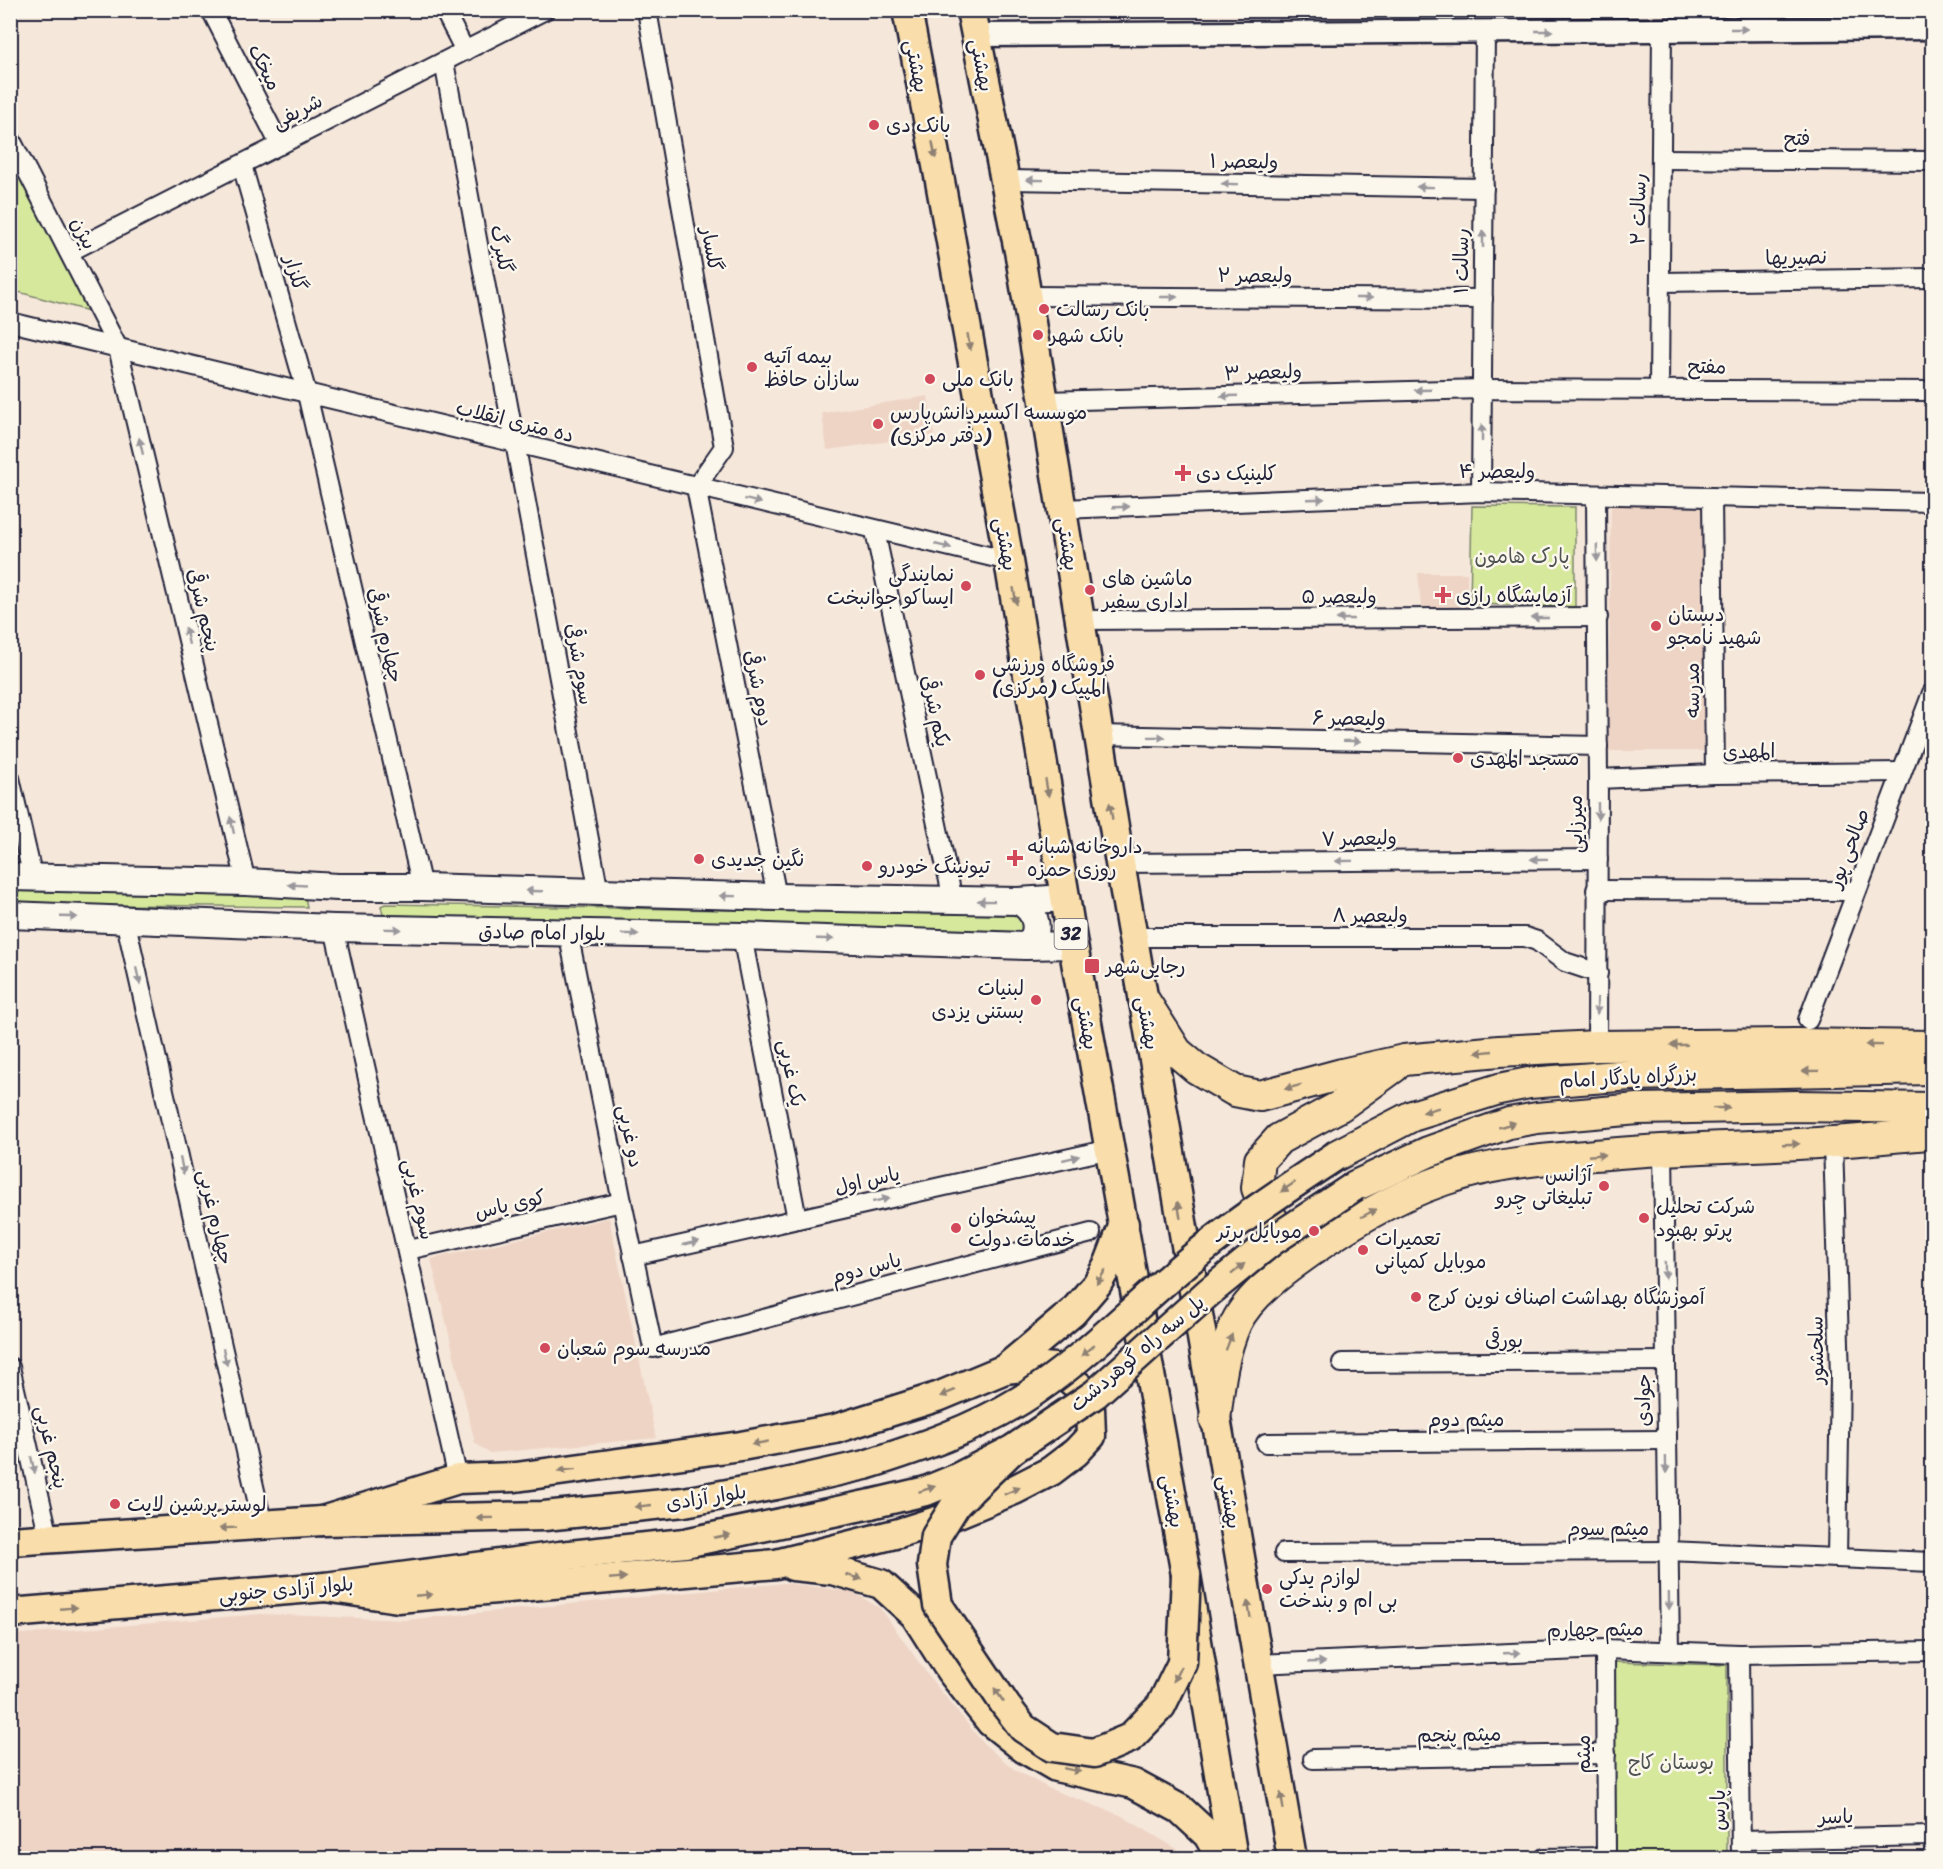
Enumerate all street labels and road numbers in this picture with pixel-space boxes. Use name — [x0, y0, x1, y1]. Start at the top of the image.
street label: بهشتی — [959, 35, 1004, 95]
street label: بهشتى — [894, 36, 939, 96]
street label: میخک — [238, 38, 291, 97]
street label: شریفی — [265, 84, 329, 139]
street label: فتح — [1784, 121, 1810, 156]
street label: ولیعصر ۱ — [1209, 143, 1279, 180]
street label: رسالت ۲ — [1620, 172, 1657, 246]
street label: بیژن — [60, 211, 107, 256]
street label: گلبرگ — [480, 222, 523, 276]
street label: گلسار — [690, 222, 733, 274]
street label: رسالت ۱ — [1444, 228, 1479, 294]
street label: نصیریها — [1765, 239, 1827, 276]
street label: گلزار — [273, 249, 317, 295]
street label: ولیعصر ۲ — [1217, 258, 1293, 293]
street label: مفتح — [1687, 349, 1727, 384]
street label: ولیعصر ۳ — [1223, 354, 1303, 391]
street label: ده متری انقلاب — [452, 390, 578, 453]
street label: ولیعصر ۴ — [1459, 454, 1535, 489]
street label: بهشتى — [984, 515, 1027, 574]
street label: بهشتی — [1046, 515, 1089, 573]
street label: پنجم شرقی — [177, 565, 230, 655]
street label: ولیعصر ۵ — [1301, 579, 1377, 614]
street label: چهارم شرقی — [358, 584, 414, 686]
street label: سوم شرقی — [555, 620, 604, 708]
street label: دوم شرقی — [734, 647, 783, 729]
street label: مدرسه — [1675, 662, 1710, 718]
street label: یکم شرقی — [911, 672, 960, 750]
street label: ولیعصر ۶ — [1312, 700, 1386, 737]
street label: المهدی — [1722, 734, 1776, 769]
street label: میرزایی — [1558, 795, 1593, 853]
street label: صالحی پور — [1817, 803, 1880, 895]
street label: ولیعصر ۷ — [1321, 820, 1397, 857]
street label: ولیعصر ۸ — [1332, 898, 1408, 933]
street label: بلوار امام صادق — [478, 914, 606, 951]
road number: 32 — [1054, 919, 1088, 949]
street label: بهشتى — [1065, 994, 1108, 1053]
street label: بهشتی — [1126, 994, 1169, 1053]
street label: یک غربی — [768, 1036, 815, 1110]
street label: بزرگراه یادگار امام — [1558, 1056, 1698, 1099]
street label: دو غربی — [607, 1102, 654, 1171]
street label: سوم غربی — [392, 1155, 445, 1243]
street label: یاس اول — [831, 1156, 903, 1205]
street label: چهارم غربی — [188, 1166, 244, 1268]
street label: کوی یاس — [471, 1179, 549, 1230]
street label: یاس دوم — [827, 1242, 905, 1295]
street label: پل سه راه گوهردشت — [1062, 1286, 1213, 1421]
street label: سلحشور — [1798, 1316, 1835, 1386]
street label: بورقی — [1485, 1323, 1523, 1358]
street label: جوادی — [1626, 1373, 1661, 1427]
street label: پنجم غربی — [25, 1402, 78, 1492]
street label: میثم دوم — [1428, 1402, 1504, 1437]
street label: بهشتى — [1151, 1472, 1194, 1531]
street label: بهشتی — [1208, 1473, 1251, 1532]
street label: بلوار آزادی — [663, 1474, 749, 1521]
street label: میثم سوم — [1567, 1511, 1649, 1546]
street label: بلوار آزادی جنوبی — [217, 1566, 355, 1613]
street label: میثم چهارم — [1546, 1611, 1644, 1648]
street label: میثم پنجم — [1417, 1716, 1502, 1753]
street label: میثم — [1566, 1735, 1601, 1773]
street label: پارس — [1701, 1789, 1736, 1831]
street label: یاسر — [1816, 1799, 1854, 1834]

